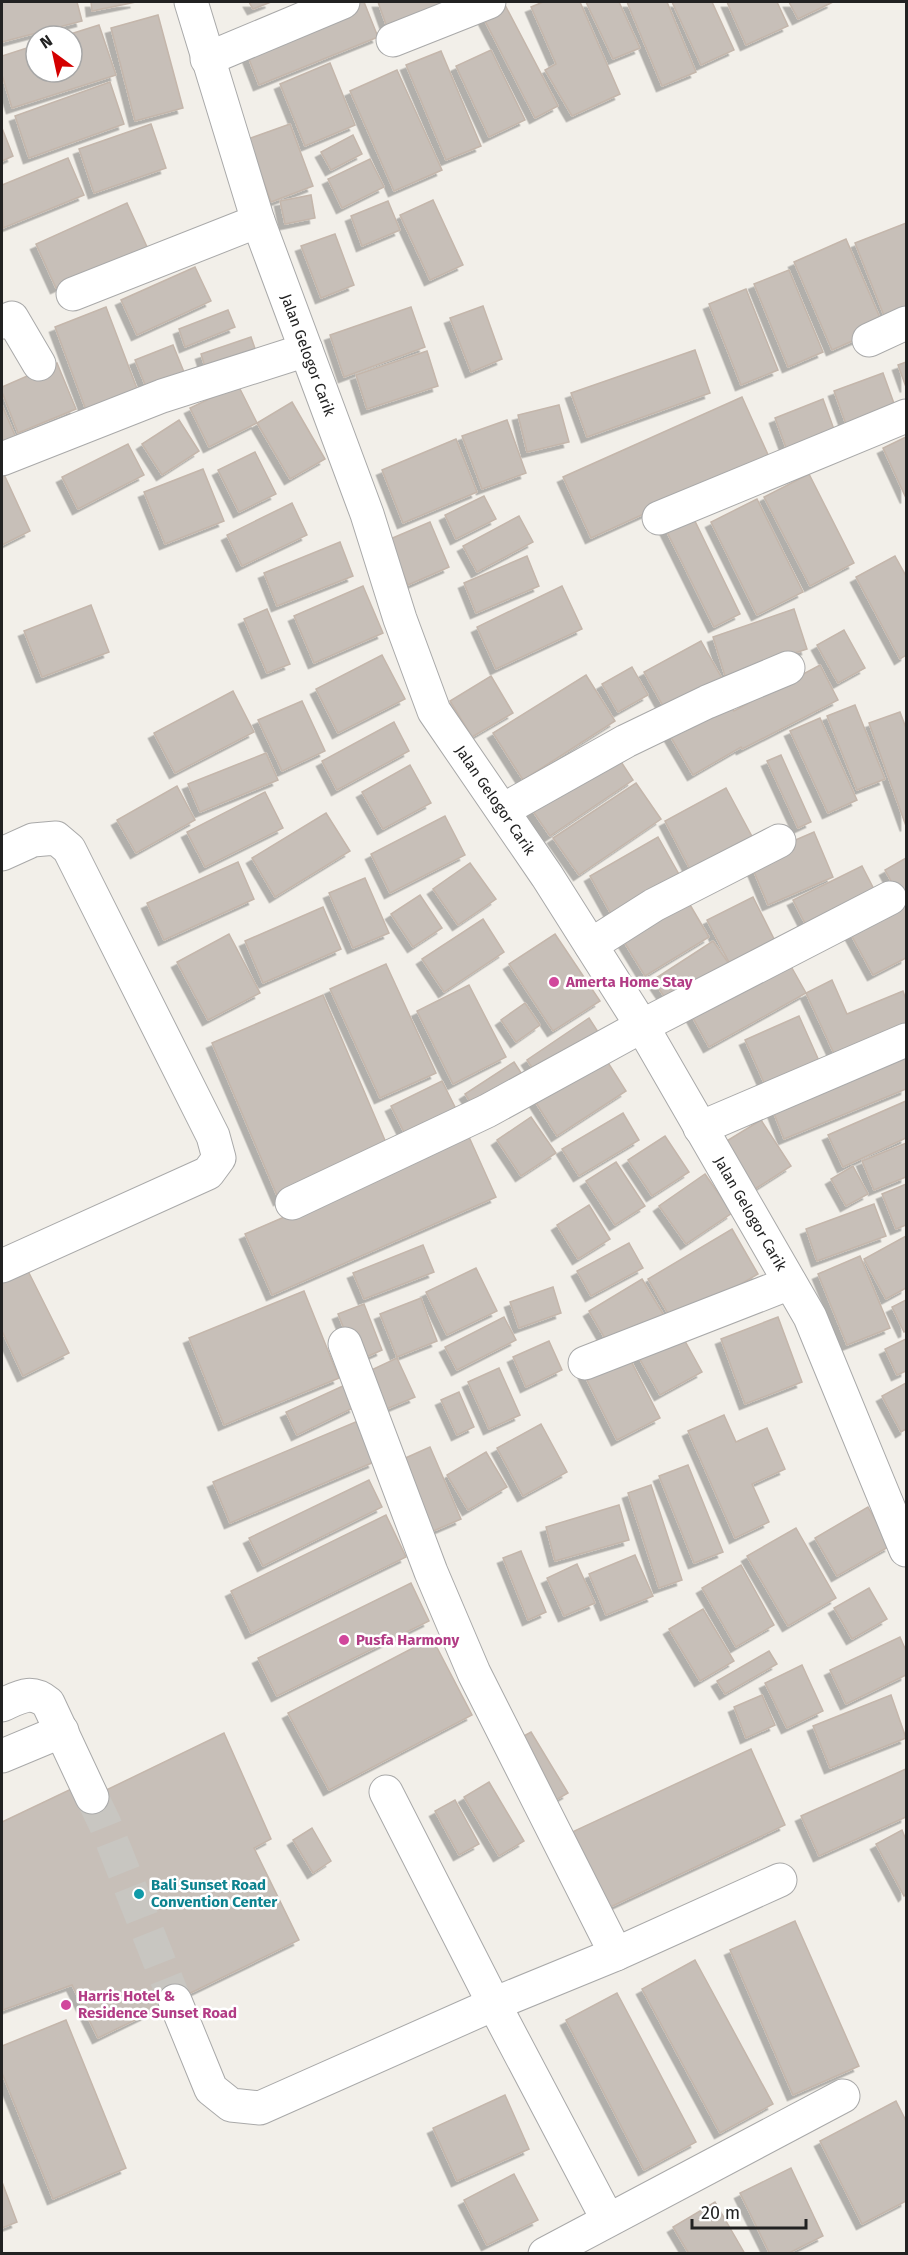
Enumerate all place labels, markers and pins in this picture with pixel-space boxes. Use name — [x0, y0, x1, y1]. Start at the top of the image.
place label: Amerta Home Stay — [565, 973, 693, 991]
marker: Amerta Home Stay — [547, 975, 561, 989]
place label: Pusfa Harmony — [356, 1631, 459, 1649]
marker: Pusfa Harmony — [337, 1633, 351, 1647]
place label: Bali Sunset Road Convention Center — [151, 1876, 278, 1911]
marker: Bali Sunset Road Convention Center — [132, 1887, 146, 1901]
place label: Harris Hotel & Residence Sunset Road — [78, 1987, 237, 2022]
marker: Harris Hotel & Residence Sunset Road — [59, 1998, 73, 2012]

